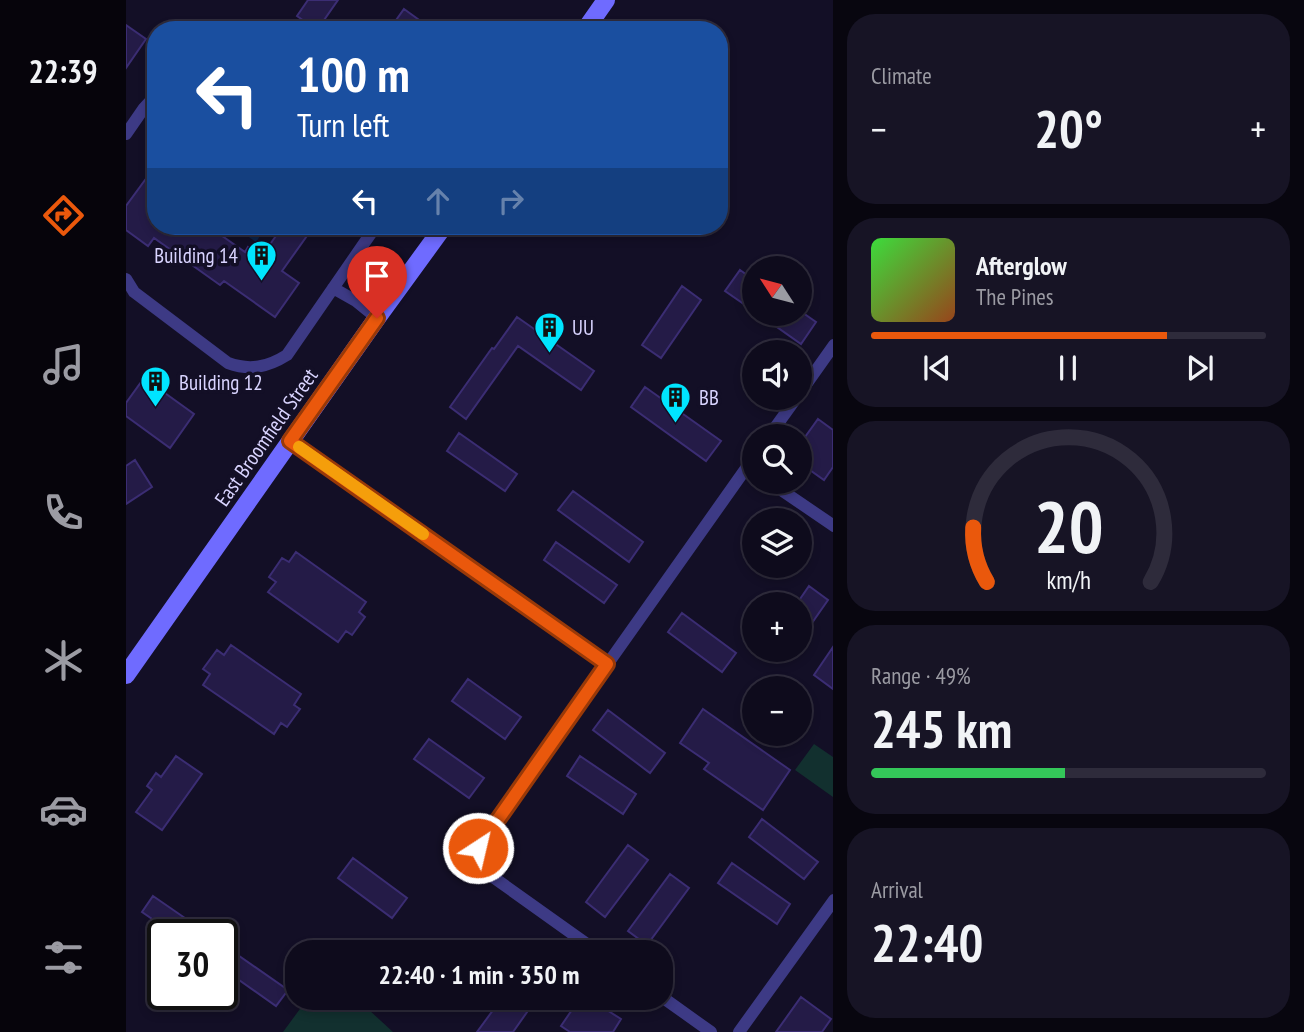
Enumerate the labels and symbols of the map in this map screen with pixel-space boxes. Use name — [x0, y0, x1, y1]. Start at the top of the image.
building icon: Building 14 — [244, 238, 278, 282]
place label: Building 14 — [154, 242, 239, 269]
pin — [347, 246, 407, 318]
north arrow — [742, 256, 812, 326]
building icon: UU — [532, 310, 566, 354]
place label: UU — [572, 314, 594, 341]
street label: East Broomfield Street — [208, 363, 324, 511]
building icon: Building 12 — [139, 365, 173, 409]
place label: Building 12 — [179, 369, 263, 396]
building icon: BB — [659, 380, 693, 424]
place label: BB — [699, 384, 719, 411]
position arrow — [441, 811, 515, 885]
speed limit sign: 30 — [147, 919, 238, 1010]

